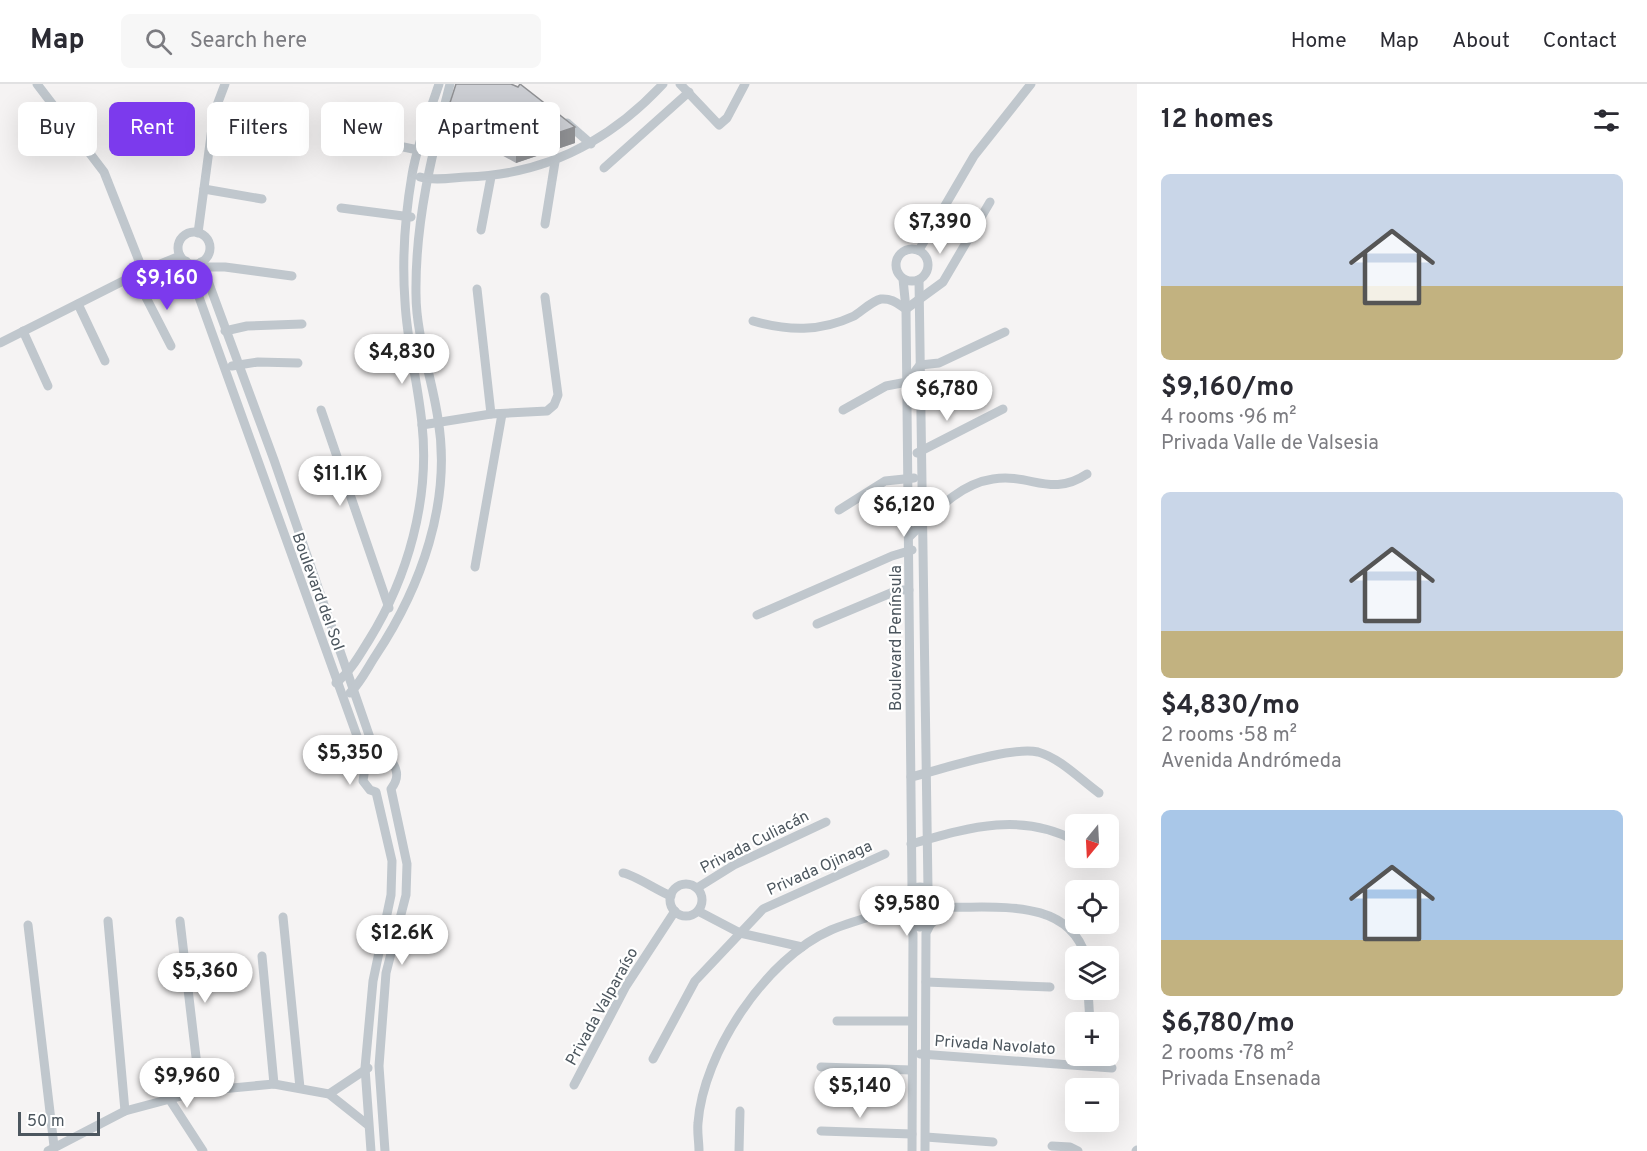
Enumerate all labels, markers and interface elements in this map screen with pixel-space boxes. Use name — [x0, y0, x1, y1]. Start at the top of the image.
search box — [121, 14, 541, 68]
text: Map — [30, 23, 85, 59]
icon: search — [142, 25, 175, 58]
text: Search here — [190, 28, 307, 55]
text: Home — [1291, 28, 1347, 55]
text: Map — [1380, 28, 1419, 55]
text: About — [1452, 28, 1510, 55]
text: Contact — [1543, 28, 1617, 55]
chip: Buy — [18, 102, 97, 156]
chip: Rent — [109, 102, 195, 156]
chip: Filters — [207, 102, 309, 156]
chip: New — [321, 102, 404, 156]
chip: Apartment — [416, 102, 560, 156]
text: 12 homes — [1161, 104, 1274, 137]
icon: filters — [1590, 104, 1623, 137]
pin: $7,390 — [891, 204, 989, 255]
text: $7,390 — [908, 210, 972, 236]
icon: home — [1338, 213, 1446, 321]
pin: $9,160 — [118, 260, 216, 311]
text: $9,160 — [136, 266, 198, 292]
pin: $4,830 — [353, 334, 451, 385]
text: $4,830 — [368, 340, 436, 366]
pin: $6,780 — [898, 371, 996, 422]
text: $9,160/mo — [1161, 372, 1294, 405]
text: $6,780 — [915, 377, 979, 403]
text: 4 rooms · 96 m² — [1161, 405, 1296, 431]
text: Privada Valle de Valsesia — [1161, 431, 1379, 457]
pin: $11.1K — [291, 456, 389, 507]
text: $11.1K — [312, 462, 368, 488]
pin: $6,120 — [855, 487, 953, 538]
text: $6,120 — [873, 493, 935, 519]
street label: Boulevard del Sol — [286, 530, 348, 653]
icon: home — [1338, 531, 1446, 639]
street label: Boulevard Península — [887, 565, 907, 711]
text: $4,830/mo — [1161, 690, 1300, 723]
text: 2 rooms · 58 m² — [1161, 723, 1297, 749]
pin: $5,350 — [301, 735, 399, 786]
text: $5,350 — [317, 741, 383, 767]
text: Avenida Andrómeda — [1161, 749, 1342, 775]
street label: Privada Culiacán — [697, 807, 813, 879]
north arrow — [1065, 814, 1119, 868]
map controls — [1065, 814, 1119, 1132]
street label: Privada Ojinaga — [764, 837, 876, 901]
icon: home — [1338, 849, 1446, 957]
button: locate — [1065, 880, 1119, 934]
pin: $9,580 — [858, 886, 956, 937]
text: $9,580 — [874, 892, 940, 918]
pin: $12.6K — [353, 915, 451, 966]
text: $12.6K — [370, 921, 434, 947]
street label: Privada Valparaíso — [562, 944, 643, 1069]
button: layers — [1065, 946, 1119, 1000]
pin: $5,360 — [156, 953, 254, 1004]
text: $5,360 — [172, 959, 238, 985]
text: $6,780/mo — [1161, 1008, 1294, 1041]
button: + — [1065, 1012, 1119, 1066]
street label: Privada Navolato — [934, 1032, 1056, 1060]
text: 2 rooms · 78 m² — [1161, 1041, 1294, 1067]
pin: $9,960 — [138, 1058, 236, 1109]
text: $9,960 — [153, 1064, 221, 1090]
text: Privada Ensenada — [1161, 1067, 1321, 1093]
pin: $5,140 — [811, 1068, 909, 1119]
text: $5,140 — [828, 1074, 892, 1100]
button: − — [1065, 1078, 1119, 1132]
scale bar — [18, 1109, 100, 1136]
text: 50 m — [27, 1112, 65, 1132]

